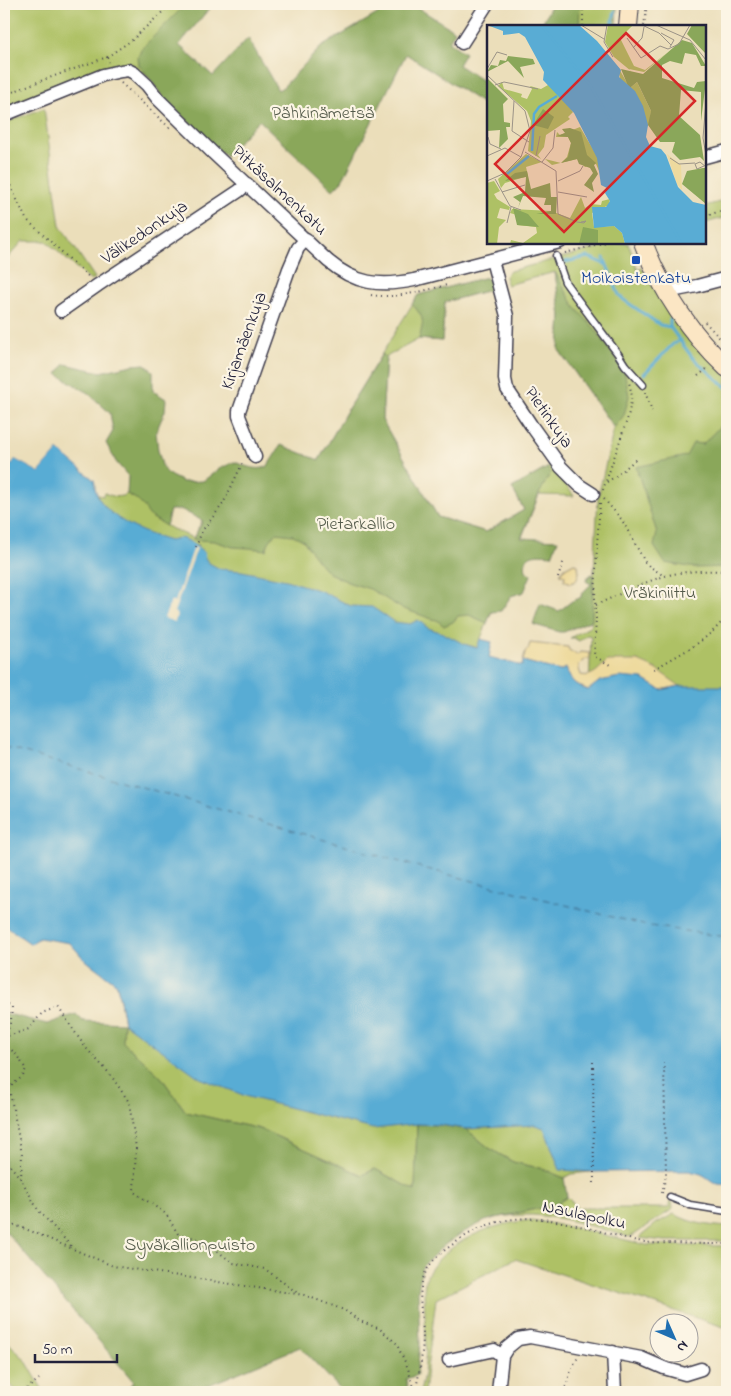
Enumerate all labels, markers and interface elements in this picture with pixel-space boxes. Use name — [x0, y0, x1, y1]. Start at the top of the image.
inset map — [487, 25, 706, 244]
park label: Pähkinämetsä — [272, 101, 374, 127]
street label: Pitkäsalmenkatu — [225, 140, 333, 242]
street label: Välikedonkuja — [96, 194, 194, 272]
marker: Moikoistenkatu — [630, 254, 642, 266]
place label: Moikoistenkatu — [581, 266, 691, 292]
street label: Kirjamäenkuja — [215, 288, 275, 394]
street label: Pietinkuja — [517, 382, 579, 454]
park label: Pietarkallio — [317, 512, 395, 538]
park label: Vräkiniittu — [623, 581, 696, 607]
street label: Naulapolku — [540, 1194, 628, 1238]
park label: Syväkallionpuisto — [125, 1233, 255, 1259]
north arrow — [648, 1314, 698, 1364]
scale bar — [35, 1331, 118, 1363]
text: N — [671, 1335, 693, 1357]
text: 50 m — [42, 1339, 73, 1361]

